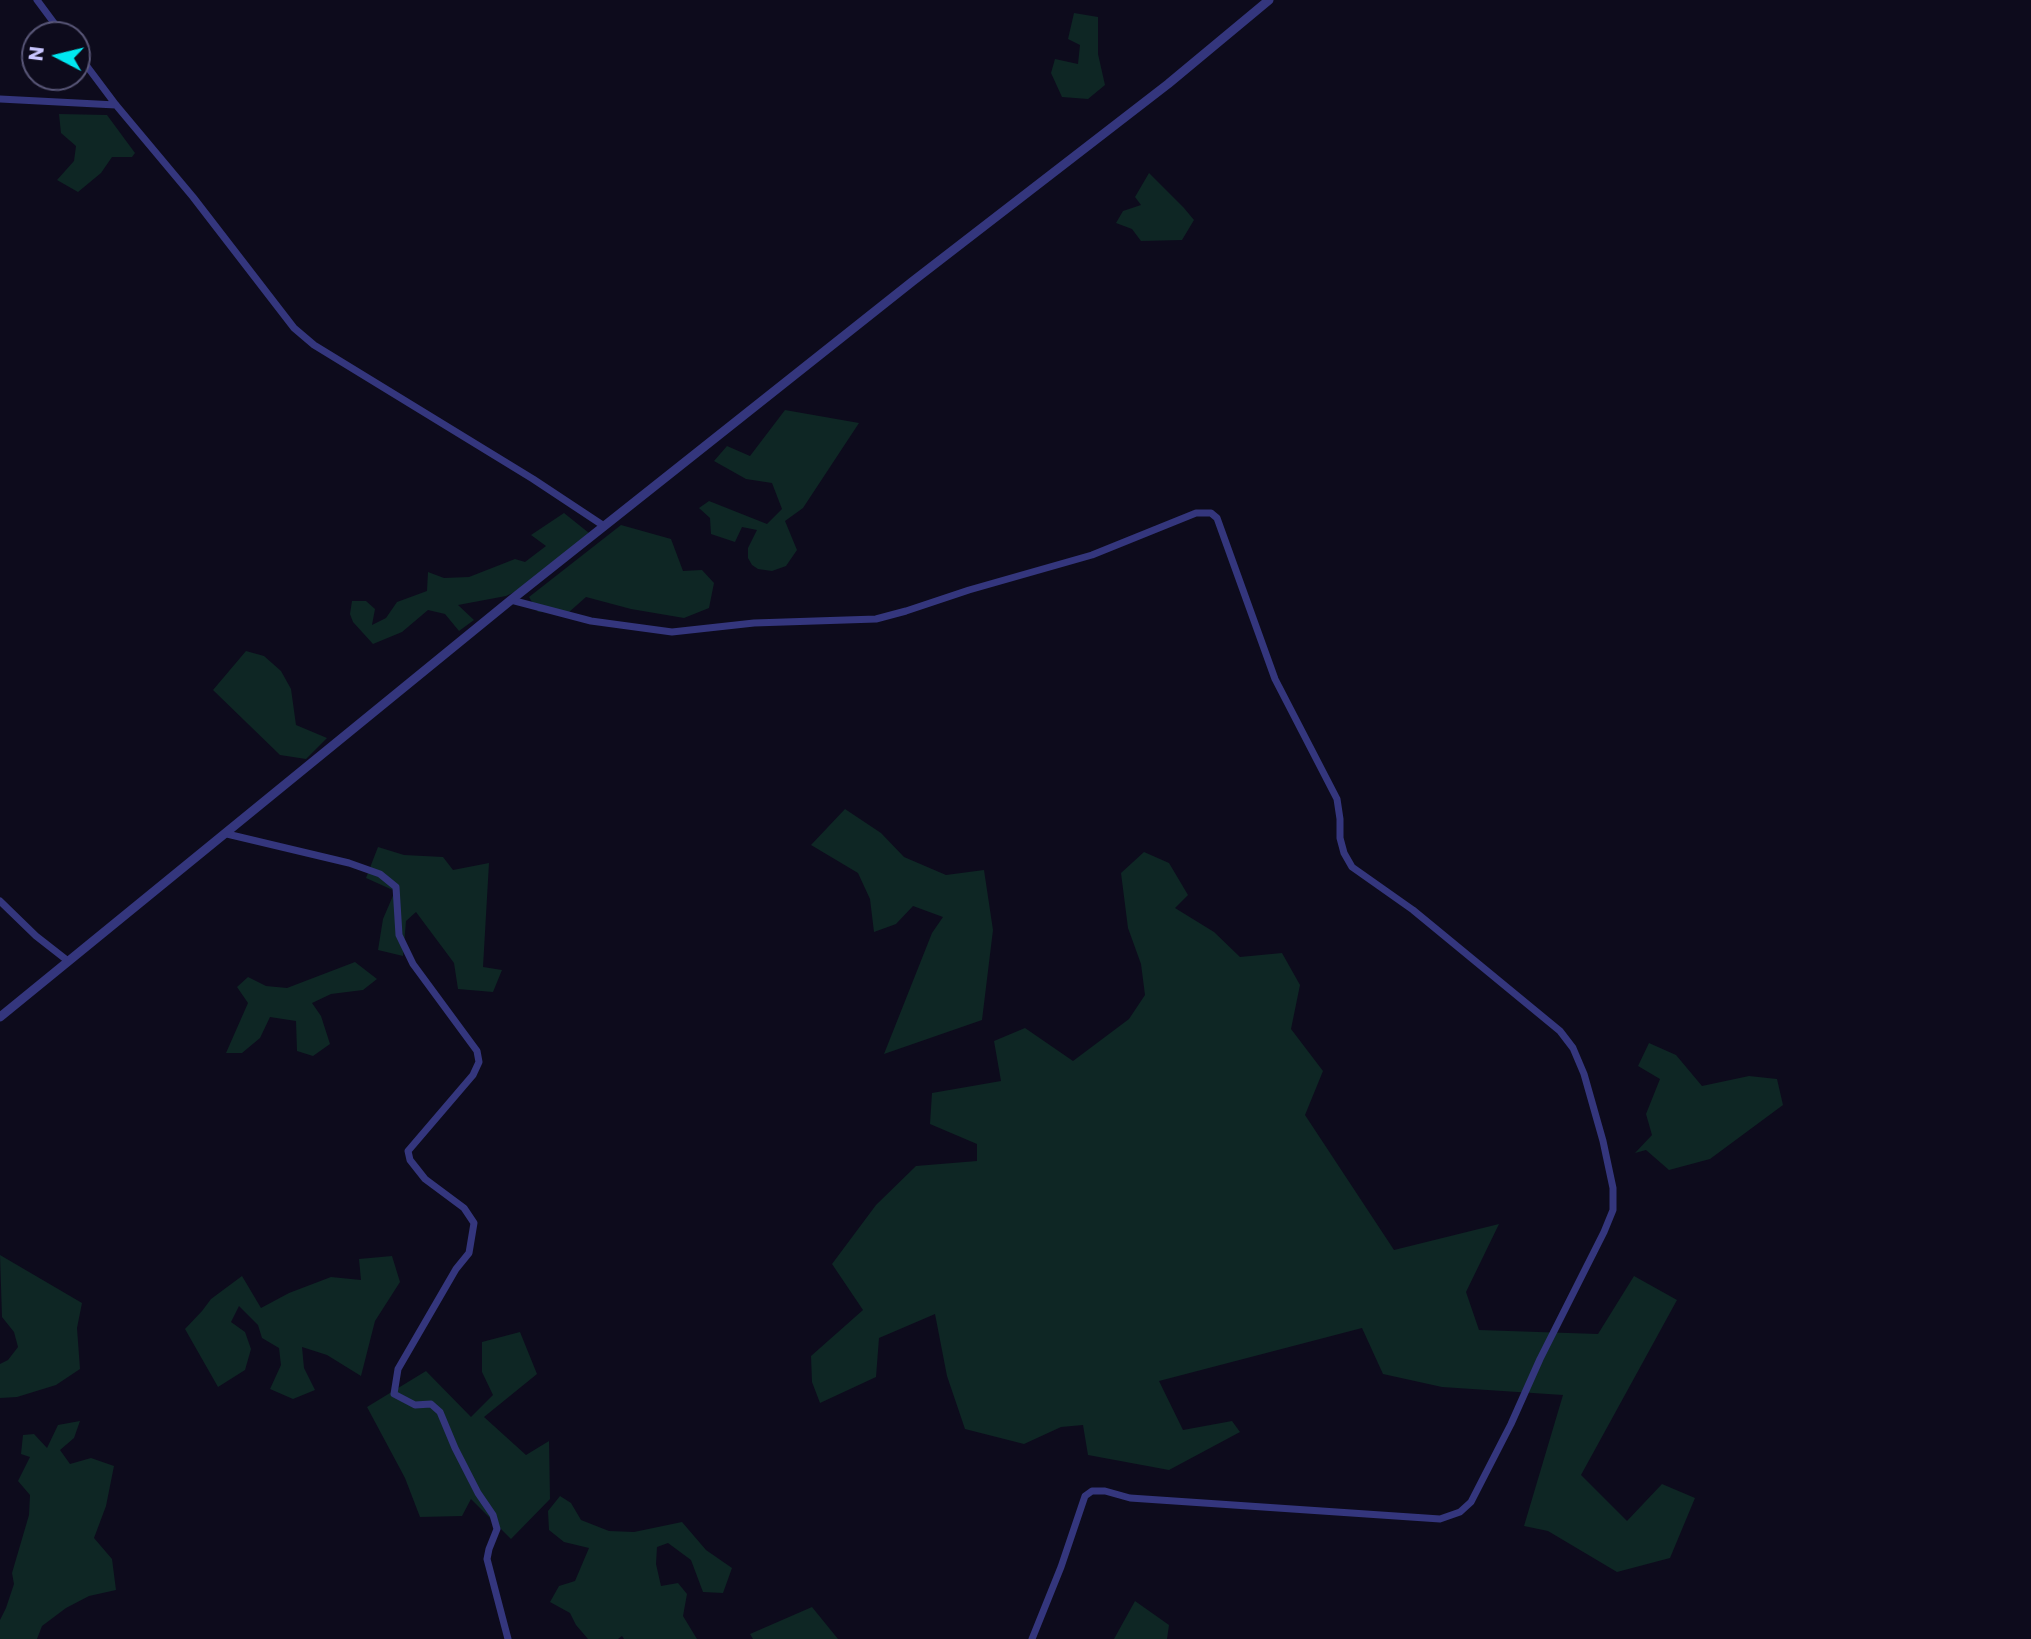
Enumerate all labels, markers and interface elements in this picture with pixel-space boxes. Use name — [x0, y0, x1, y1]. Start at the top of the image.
north arrow — [21, 21, 91, 91]
text: N — [22, 45, 51, 62]

